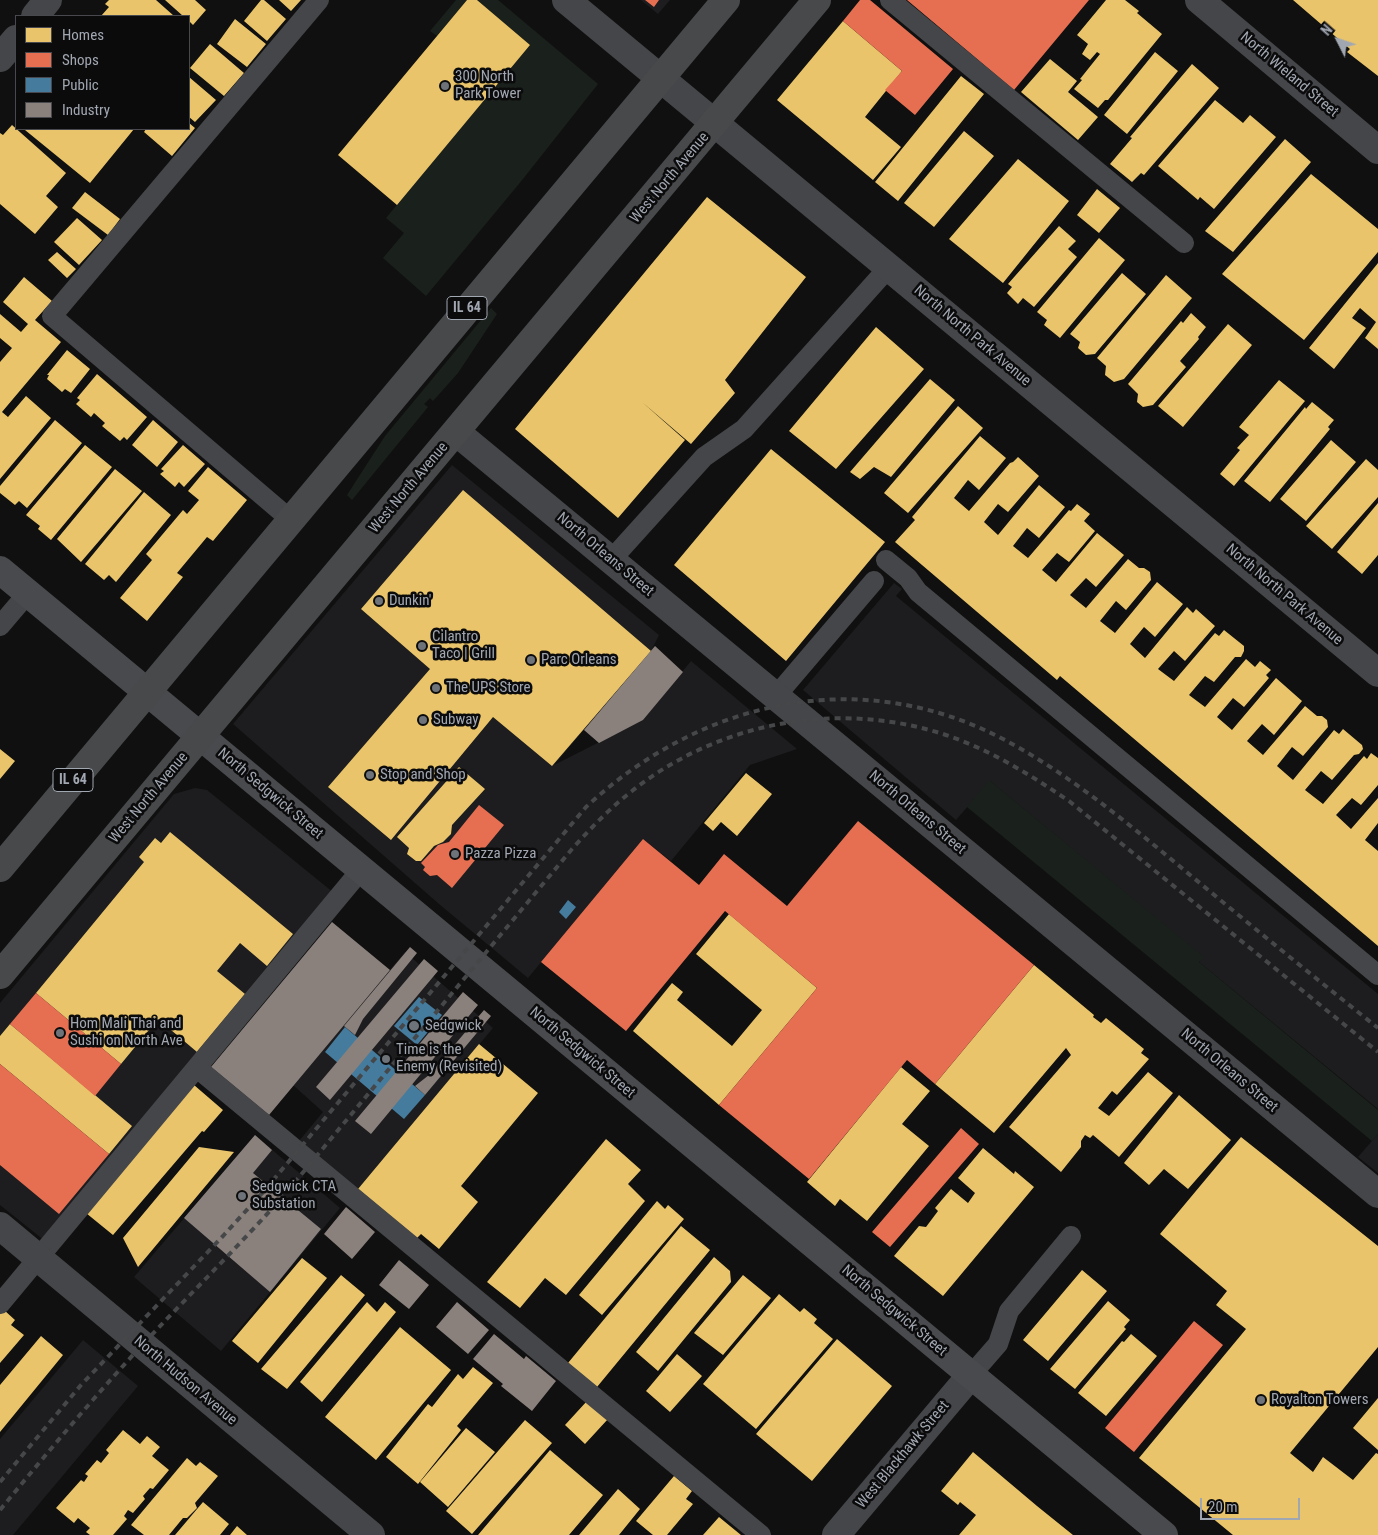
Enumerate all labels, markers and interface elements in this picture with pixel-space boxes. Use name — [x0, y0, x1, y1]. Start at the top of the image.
legend — [15, 15, 190, 130]
north arrow — [1313, 15, 1363, 65]
text: Homes — [62, 26, 104, 44]
street label: North Wieland Street — [1236, 29, 1342, 121]
text: Shops — [62, 51, 99, 69]
place label: 300 North Park Tower — [455, 68, 521, 103]
text: Public — [62, 76, 99, 94]
marker: 300 North Park Tower — [439, 80, 451, 92]
text: Industry — [62, 101, 110, 119]
street label: West North Avenue — [627, 129, 713, 227]
street label: North North Park Avenue — [910, 282, 1034, 390]
road number: IL 64 — [447, 296, 487, 320]
street label: West North Avenue — [366, 439, 452, 537]
street label: North Orleans Street — [553, 509, 657, 601]
street label: North North Park Avenue — [1222, 541, 1346, 649]
place label: Dunkin' — [389, 592, 431, 610]
marker: Dunkin' — [373, 595, 385, 607]
place label: Cilantro Taco | Grill — [432, 628, 495, 663]
marker: Cilantro Taco | Grill — [416, 640, 428, 652]
place label: Parc Orleans — [541, 651, 617, 669]
marker: Parc Orleans — [525, 654, 537, 666]
place label: The UPS Store — [446, 679, 531, 697]
marker: The UPS Store — [430, 682, 442, 694]
place label: Subway — [433, 711, 478, 729]
marker: Subway — [417, 714, 429, 726]
street label: North Sedgwick Street — [214, 745, 326, 843]
street label: West North Avenue — [106, 749, 192, 847]
place label: Stop and Shop — [380, 766, 466, 784]
street label: North Orleans Street — [865, 767, 969, 859]
road number: IL 64 — [53, 768, 93, 792]
marker: Stop and Shop — [364, 769, 376, 781]
place label: Pazza Pizza — [465, 845, 536, 863]
marker: Pazza Pizza — [449, 848, 461, 860]
street label: North Sedgwick Street — [526, 1004, 638, 1102]
place label: Hom Mali Thai and Sushi on North Ave — [70, 1015, 183, 1050]
place label: Sedgwick — [425, 1017, 482, 1035]
marker: Sedgwick — [407, 1019, 421, 1033]
street label: North Orleans Street — [1177, 1025, 1281, 1117]
marker: Hom Mali Thai and Sushi on North Ave — [54, 1027, 66, 1039]
place label: Time is the Enemy (Revisited) — [396, 1041, 502, 1076]
marker: Time is the Enemy (Revisited) — [380, 1053, 392, 1065]
place label: Sedgwick CTA Substation — [252, 1178, 336, 1213]
marker: Sedgwick CTA Substation — [236, 1190, 248, 1202]
street label: North Sedgwick Street — [838, 1262, 950, 1360]
street label: North Hudson Avenue — [130, 1333, 240, 1429]
place label: Royalton Towers — [1271, 1391, 1368, 1409]
marker: Royalton Towers — [1255, 1394, 1267, 1406]
street label: West Blackhawk Street — [853, 1398, 953, 1512]
scale bar — [1203, 1488, 1303, 1520]
text: 20 m — [1208, 1498, 1238, 1516]

